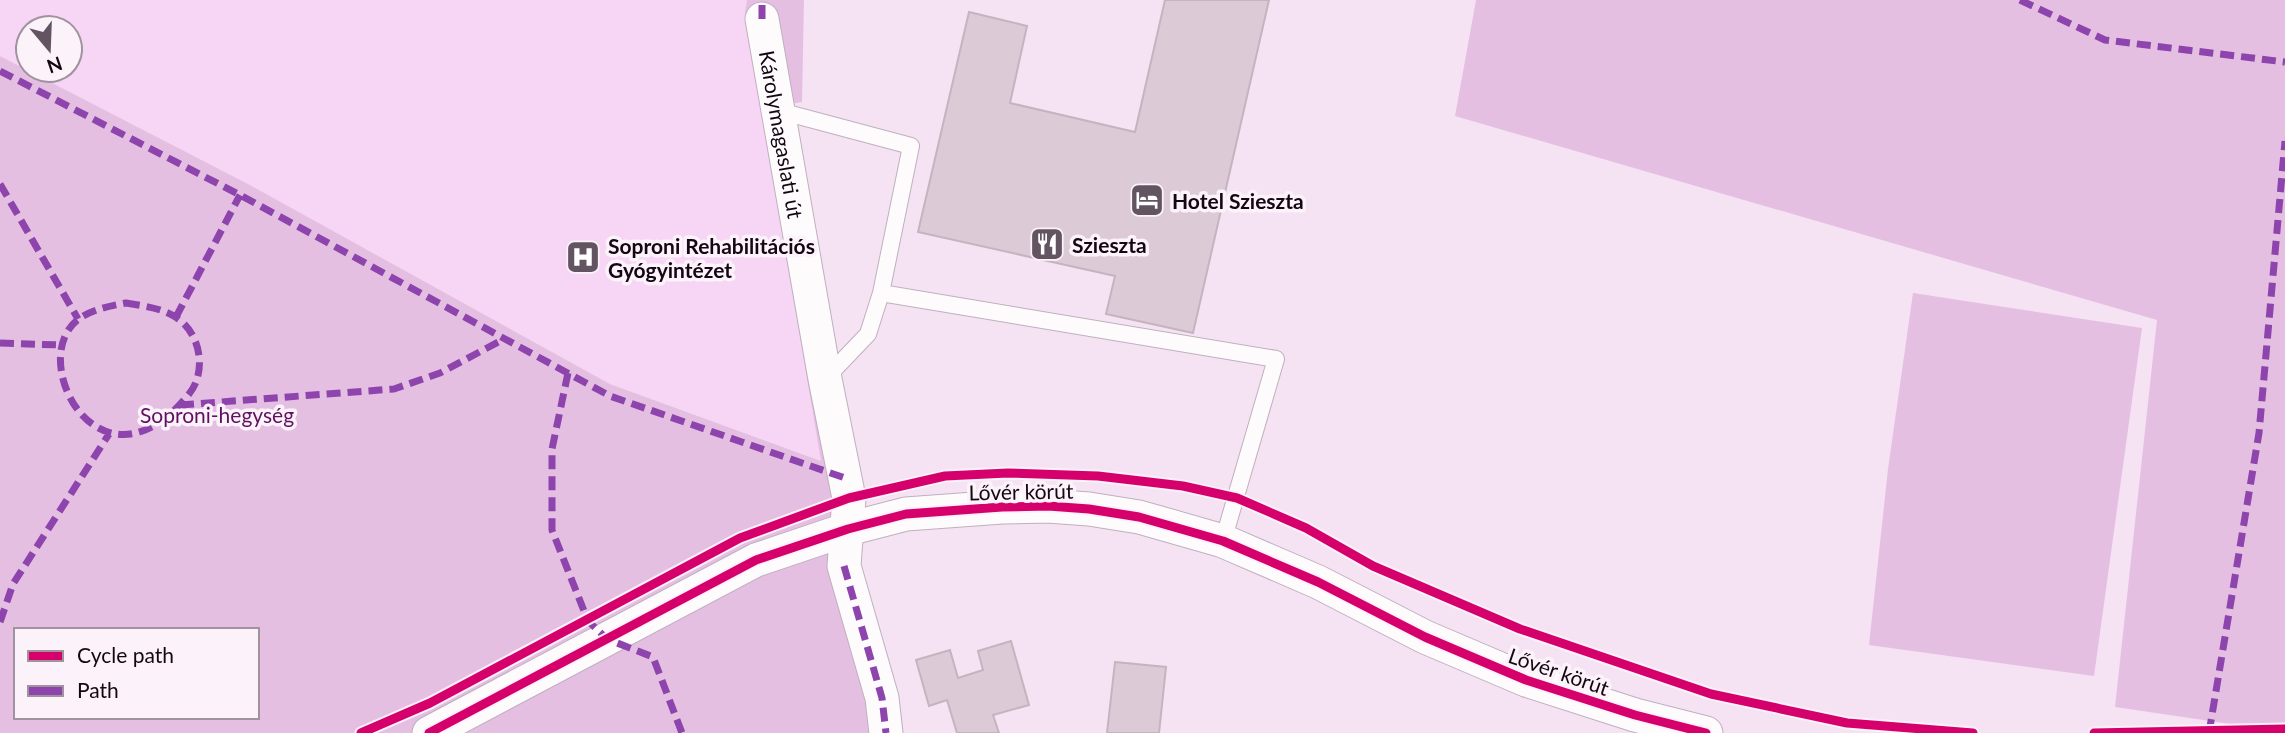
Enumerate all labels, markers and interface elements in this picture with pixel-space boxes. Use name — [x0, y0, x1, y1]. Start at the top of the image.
north arrow — [14, 14, 84, 84]
street label: Károlymagaslati út — [755, 48, 809, 221]
text: N — [44, 52, 65, 79]
hotel icon: Hotel Szieszta — [1128, 181, 1166, 219]
place label: Hotel Szieszta — [1172, 188, 1304, 213]
restaurant icon: Szieszta — [1028, 225, 1066, 263]
place label: Szieszta — [1072, 232, 1147, 257]
place label: Soproni Rehabilitációs Gyógyintézet — [608, 233, 815, 282]
hospital icon: Soproni Rehabilitációs Gyógyintézet — [564, 238, 602, 276]
park label: Soproni-hegység — [140, 402, 294, 427]
street label: Lővér körút — [968, 478, 1074, 504]
legend — [14, 628, 259, 719]
text: Cycle path — [77, 642, 174, 667]
street label: Lővér körút — [1505, 642, 1613, 700]
text: Path — [77, 677, 119, 702]

